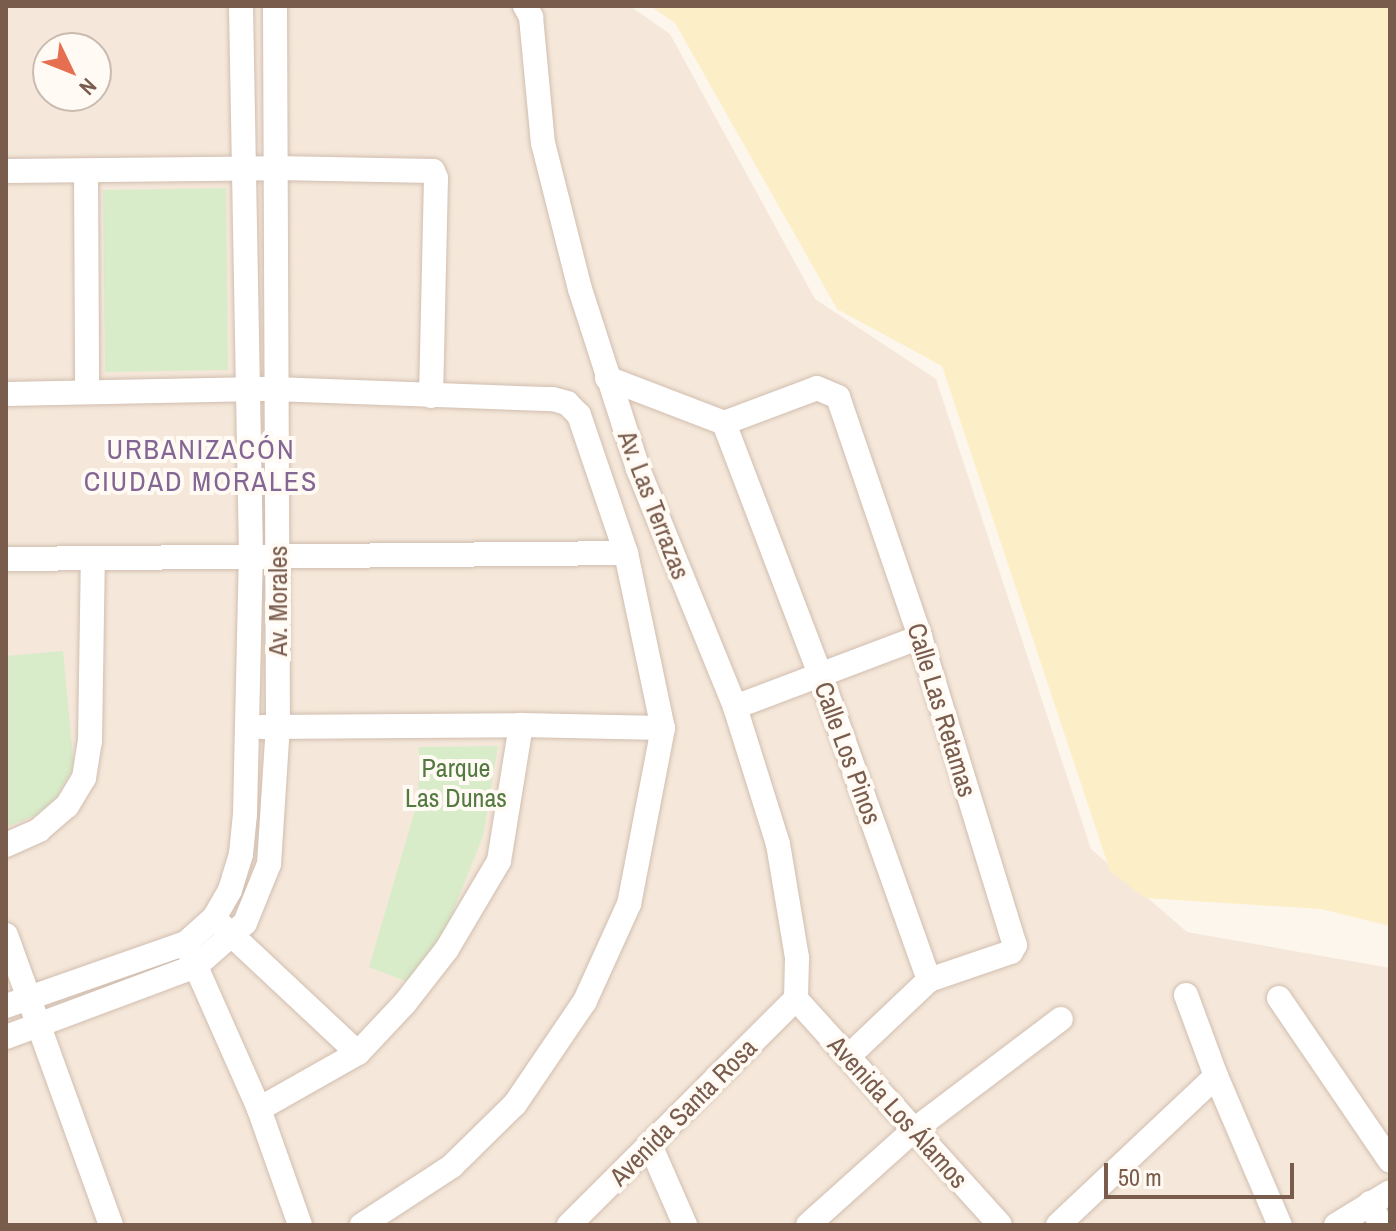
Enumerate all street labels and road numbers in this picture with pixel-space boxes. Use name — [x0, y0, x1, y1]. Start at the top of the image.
street label: Av. Las Terrazas — [611, 426, 697, 584]
street label: Av. Morales — [262, 546, 294, 656]
street label: Calle Las Retamas — [901, 619, 983, 801]
street label: Calle Los Pinos — [808, 678, 888, 828]
street label: Avenida Los Álamos — [821, 1029, 975, 1195]
street label: Avenida Santa Rosa — [603, 1032, 763, 1192]

